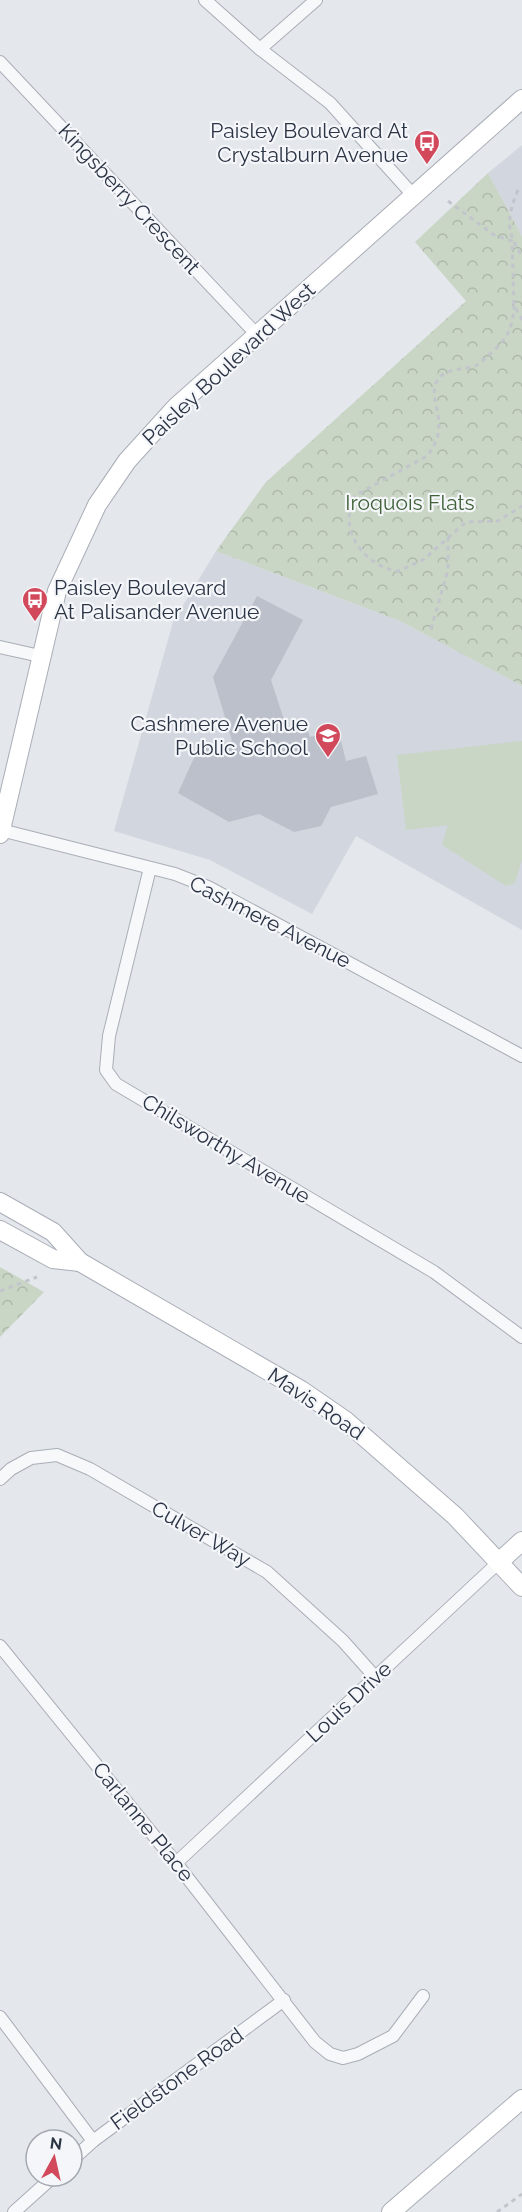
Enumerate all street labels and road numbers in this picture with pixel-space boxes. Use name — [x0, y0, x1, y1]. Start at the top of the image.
street label: Kingsberry Crescent — [53, 118, 206, 279]
street label: Paisley Boulevard West — [137, 277, 320, 450]
street label: Cashmere Avenue — [185, 870, 355, 973]
street label: Chilsworthy Avenue — [138, 1089, 315, 1209]
street label: Mavis Road — [263, 1362, 369, 1445]
street label: Culver Way — [147, 1495, 255, 1572]
street label: Louis Drive — [301, 1656, 396, 1747]
street label: Carlanne Place — [88, 1757, 199, 1886]
street label: Fieldstone Road — [106, 2022, 248, 2135]

